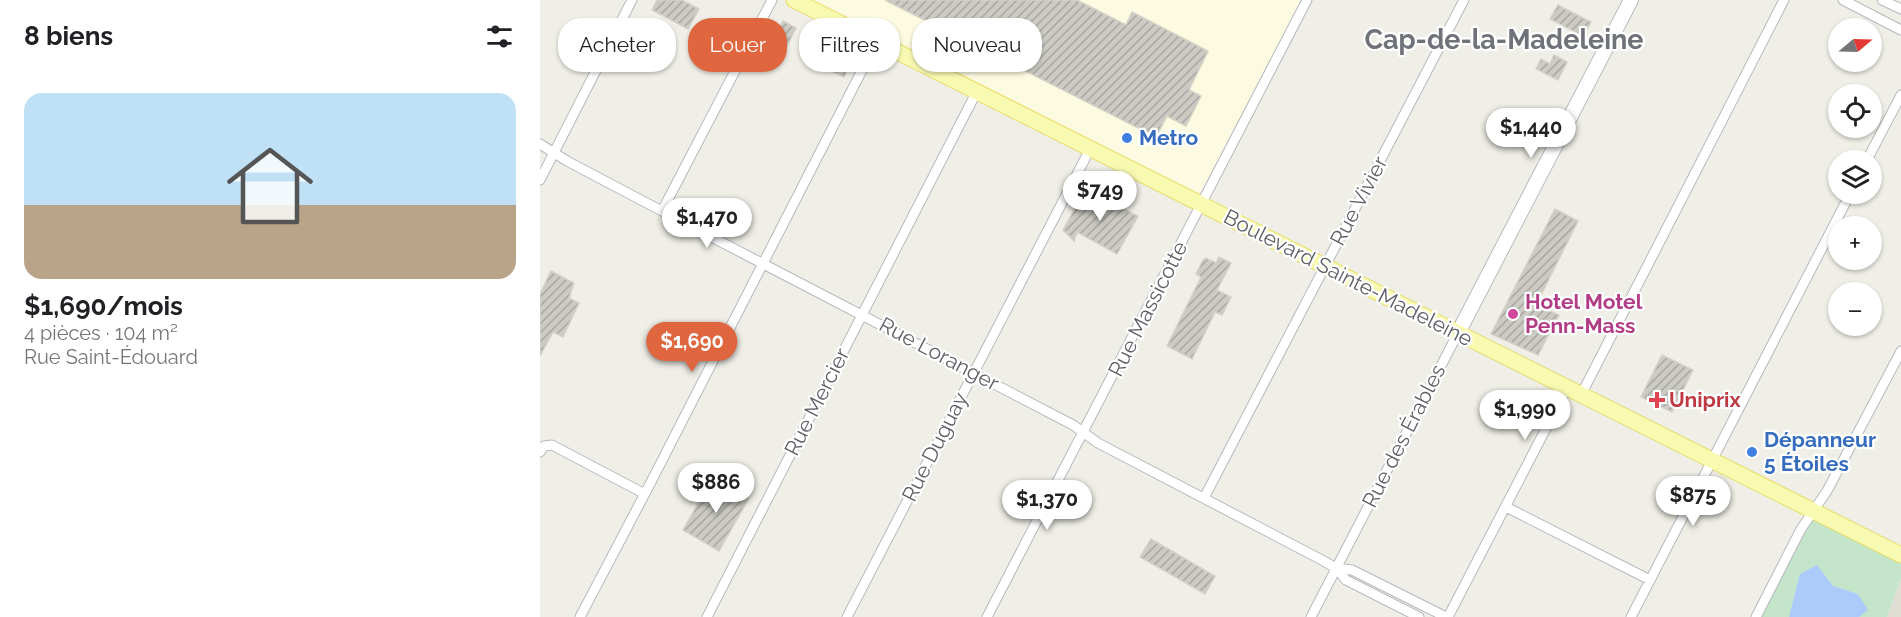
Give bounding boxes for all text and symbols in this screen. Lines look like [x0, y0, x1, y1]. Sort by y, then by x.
chip: Acheter [558, 18, 676, 72]
chip: Louer [688, 18, 787, 72]
chip: Filtres [799, 18, 900, 72]
chip: Nouveau [912, 18, 1042, 72]
north arrow [1828, 18, 1882, 72]
map controls [1828, 18, 1882, 336]
icon: filters [483, 20, 516, 53]
text: 8 biens [24, 21, 113, 51]
district label: Cap-de-la-Madeleine [1364, 24, 1644, 55]
button: locate [1828, 84, 1882, 138]
pin: $1,440 [1482, 108, 1580, 159]
text: $1,440 [1500, 115, 1562, 139]
place label: Metro [1139, 125, 1198, 150]
marker: Metro [1120, 131, 1134, 145]
icon: home [216, 132, 324, 240]
button: layers [1828, 150, 1882, 204]
street label: Rue Vivier [1325, 151, 1393, 250]
pin: $749 [1064, 171, 1136, 222]
text: $749 [1077, 178, 1123, 202]
pin: $1,470 [658, 198, 756, 249]
street label: Boulevard Sainte-Madeleine [1220, 204, 1477, 351]
text: $1,470 [676, 205, 738, 229]
button: + [1828, 216, 1882, 270]
street label: Rue Massicotte [1103, 237, 1192, 381]
button: − [1828, 282, 1882, 336]
place label: Hotel Motel Penn-Mass [1525, 289, 1643, 338]
text: $1,690/mois [24, 291, 183, 321]
marker: Hotel Motel Penn-Mass [1506, 307, 1520, 321]
street label: Rue Loranger [875, 312, 1004, 396]
text: 4 pièces · 104 m² [24, 321, 178, 345]
pin: $1,690 [643, 322, 741, 373]
text: $1,690 [660, 329, 724, 353]
street label: Rue Mercier [779, 343, 855, 460]
text: Rue Saint-Édouard [24, 345, 198, 369]
street label: Rue des Érables [1357, 360, 1450, 511]
place label: Uniprix [1669, 387, 1741, 412]
street label: Rue Duguay [896, 388, 973, 506]
pin: $1,990 [1476, 390, 1574, 441]
marker: Uniprix [1650, 393, 1664, 407]
text: $1,990 [1493, 397, 1557, 421]
place label: Dépanneur 5 Étoiles [1764, 427, 1876, 476]
marker: Dépanneur 5 Étoiles [1745, 445, 1759, 459]
pin: $886 [680, 463, 752, 514]
text: $886 [692, 470, 740, 494]
pin: $875 [1657, 476, 1729, 527]
pin: $1,370 [998, 480, 1096, 531]
text: $875 [1670, 483, 1716, 507]
text: $1,370 [1016, 487, 1078, 511]

